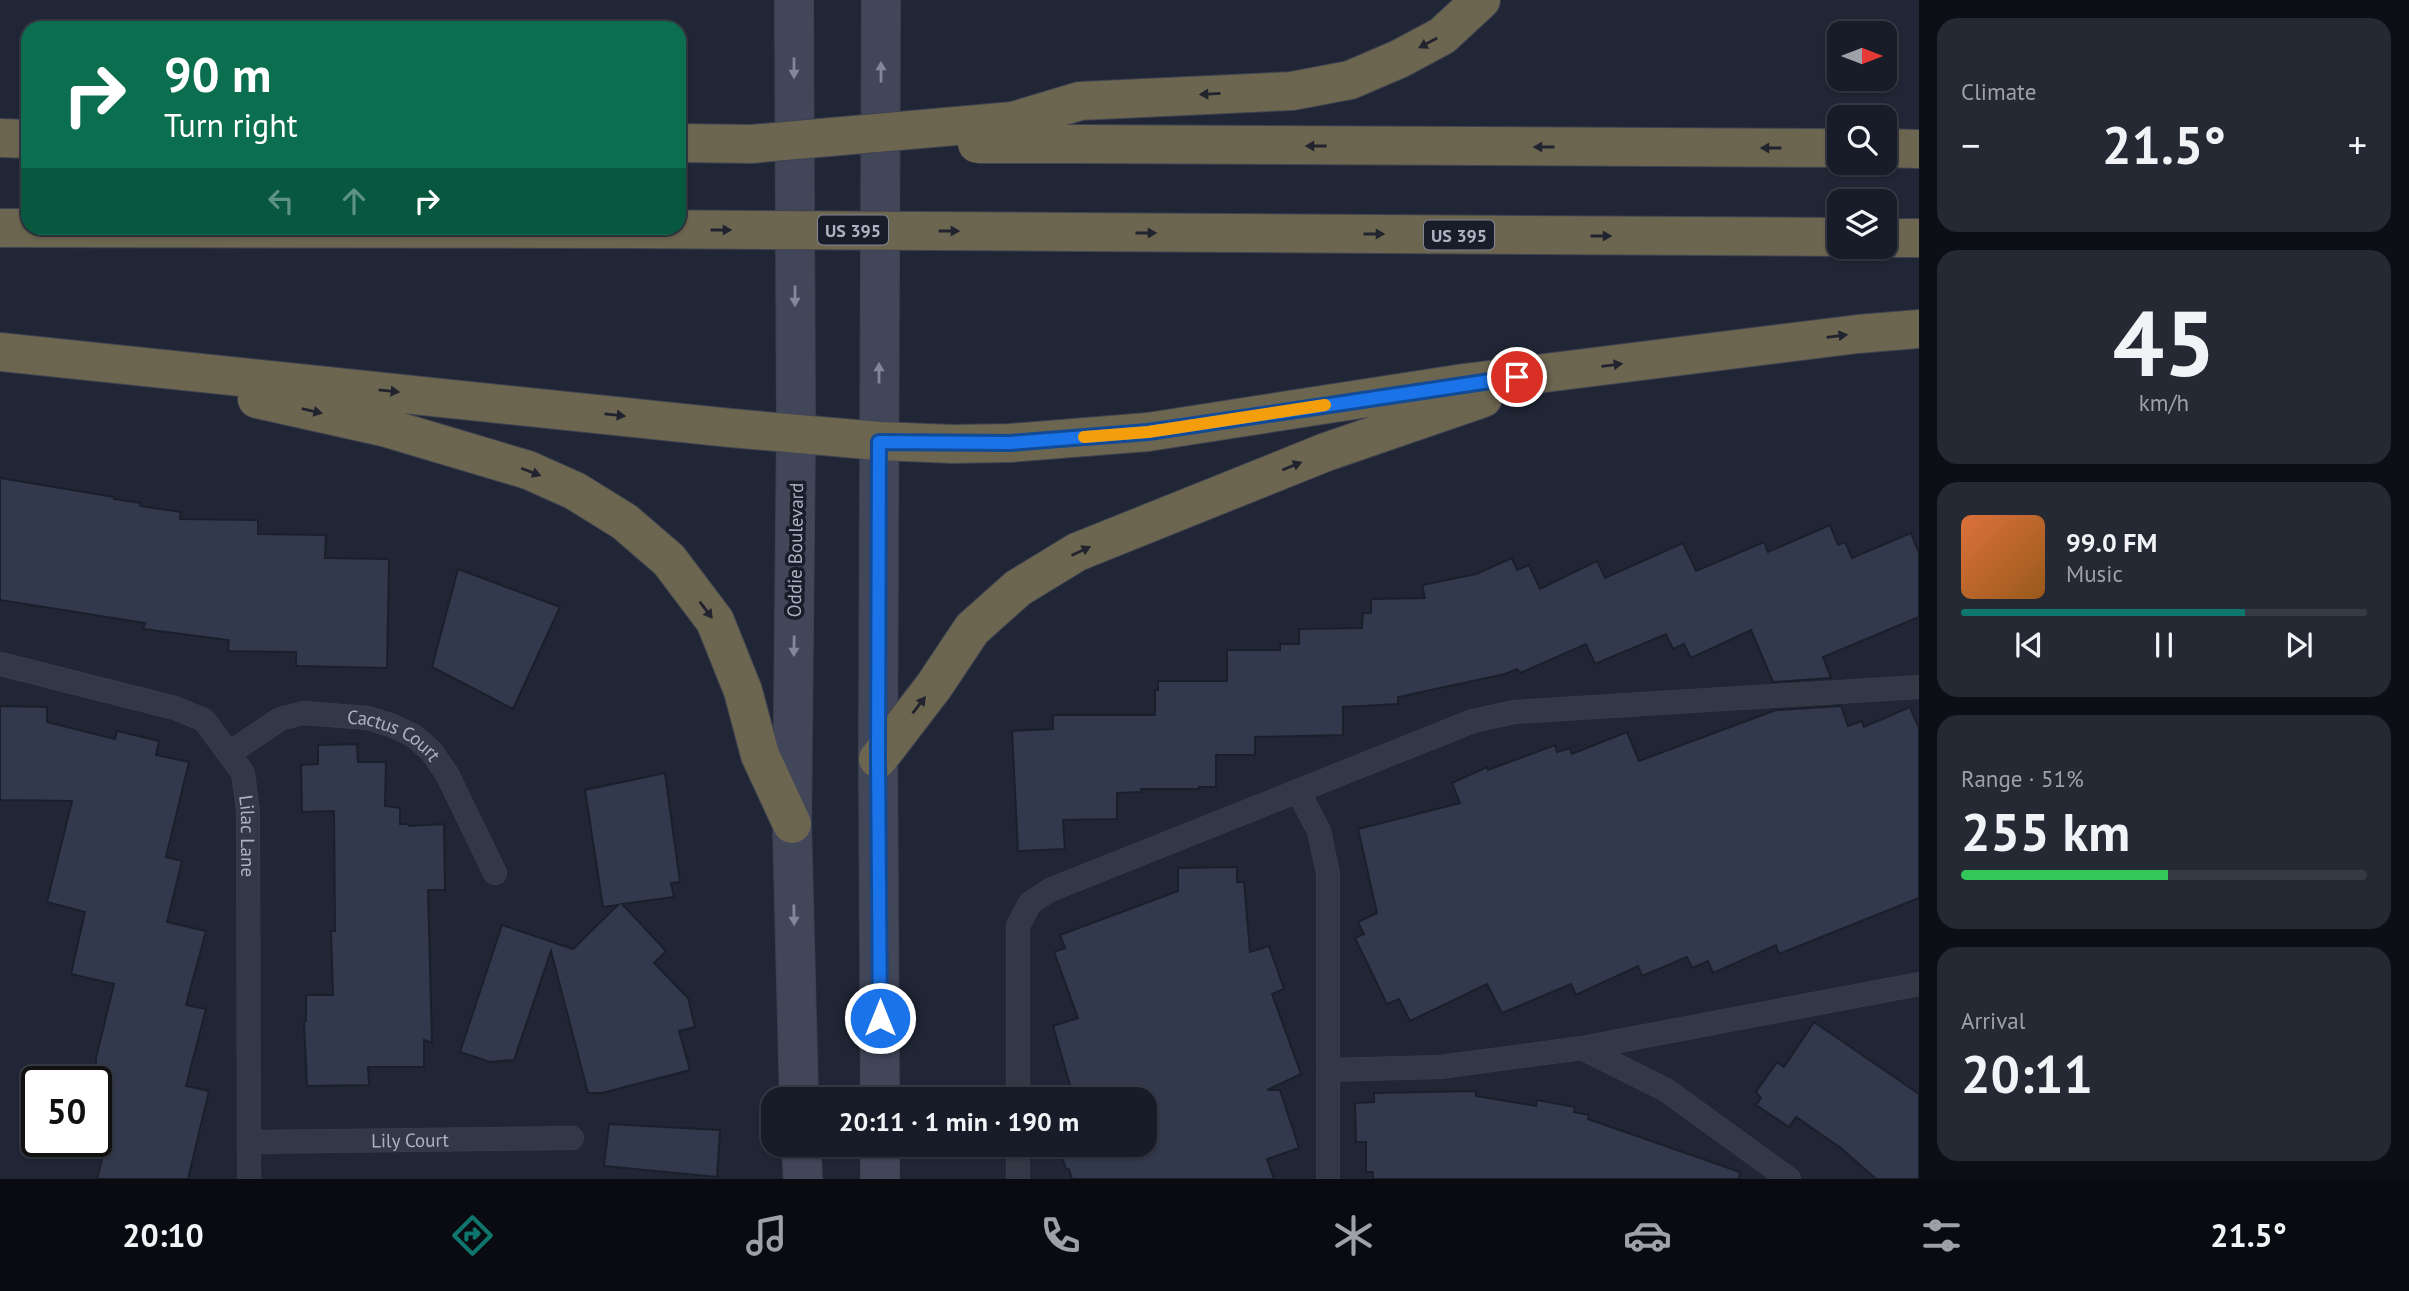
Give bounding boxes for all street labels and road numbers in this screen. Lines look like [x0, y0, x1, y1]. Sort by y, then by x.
road number: US 395 [818, 215, 888, 244]
road number: US 395 [1424, 220, 1494, 249]
street label: Oddie Boulevard [782, 482, 808, 618]
street label: Cactus Court [346, 704, 447, 766]
street label: Lilac Lane [234, 794, 260, 877]
street label: Lily Court [371, 1128, 450, 1152]

